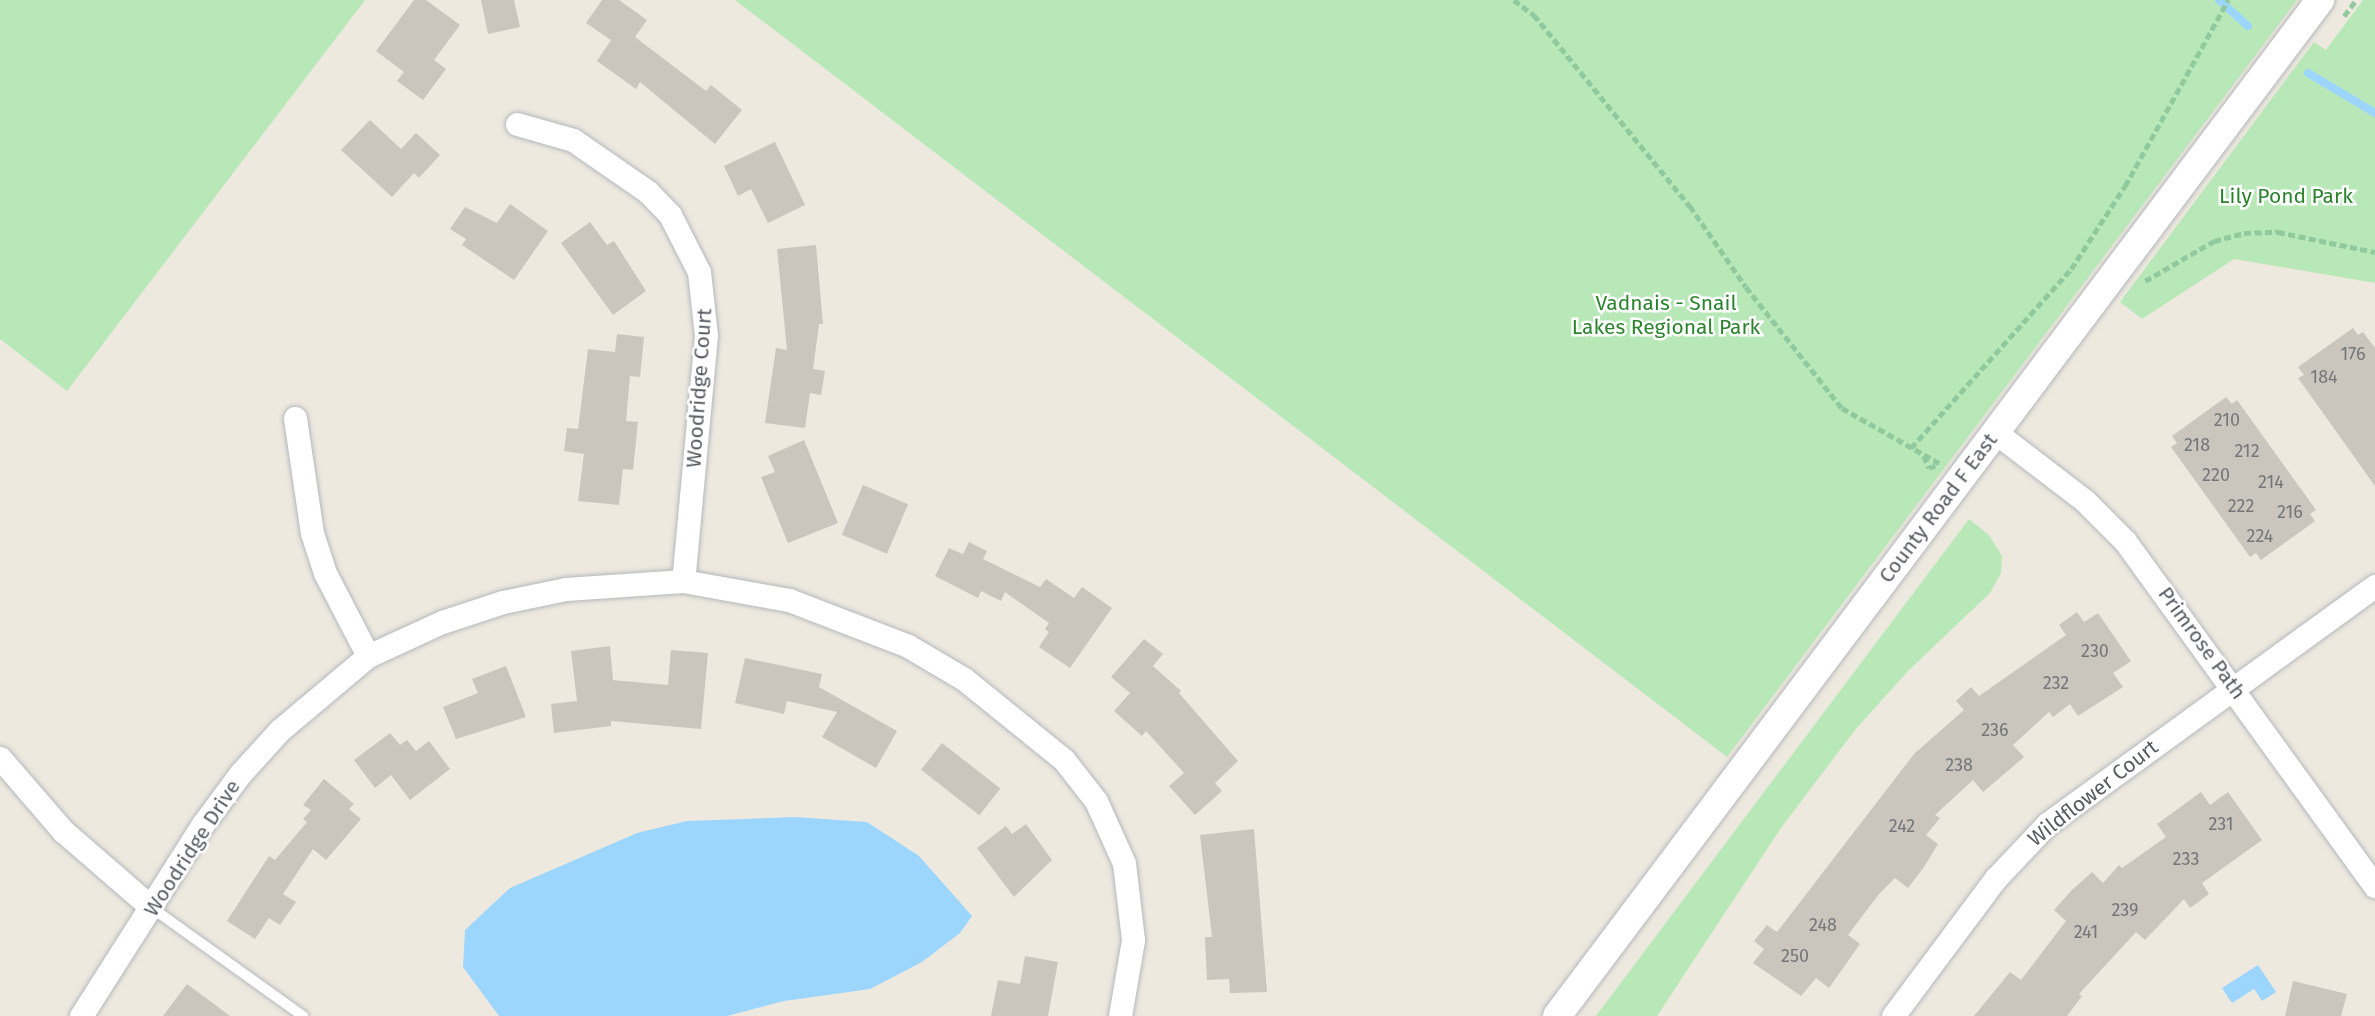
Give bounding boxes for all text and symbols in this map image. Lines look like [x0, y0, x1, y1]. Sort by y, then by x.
park label: Lily Pond Park [2219, 183, 2353, 209]
park label: Vadnais - Snail Lakes Regional Park [1572, 290, 1760, 340]
street label: Woodridge Court [681, 307, 717, 469]
house number: 176 [2341, 343, 2365, 365]
house number: 184 [2310, 366, 2338, 388]
house number: 210 [2214, 409, 2240, 431]
street label: County Road F East [1873, 428, 2003, 588]
house number: 218 [2184, 434, 2210, 456]
house number: 212 [2234, 440, 2260, 462]
house number: 220 [2202, 464, 2230, 486]
house number: 214 [2258, 471, 2284, 493]
house number: 222 [2228, 495, 2254, 517]
house number: 216 [2277, 501, 2303, 523]
house number: 224 [2247, 525, 2273, 547]
street label: Primrose Path [2153, 582, 2251, 704]
house number: 230 [2081, 640, 2109, 662]
house number: 232 [2043, 672, 2069, 694]
house number: 236 [1981, 719, 2009, 741]
street label: Wildflower Court [2023, 734, 2163, 852]
house number: 238 [1945, 754, 1973, 776]
street label: Woodridge Drive [139, 775, 245, 921]
house number: 231 [2208, 813, 2234, 835]
house number: 242 [1889, 815, 1915, 837]
house number: 233 [2173, 848, 2199, 870]
house number: 239 [2111, 899, 2139, 921]
house number: 248 [1809, 914, 1837, 936]
house number: 241 [2074, 921, 2098, 943]
house number: 250 [1781, 945, 1809, 967]

